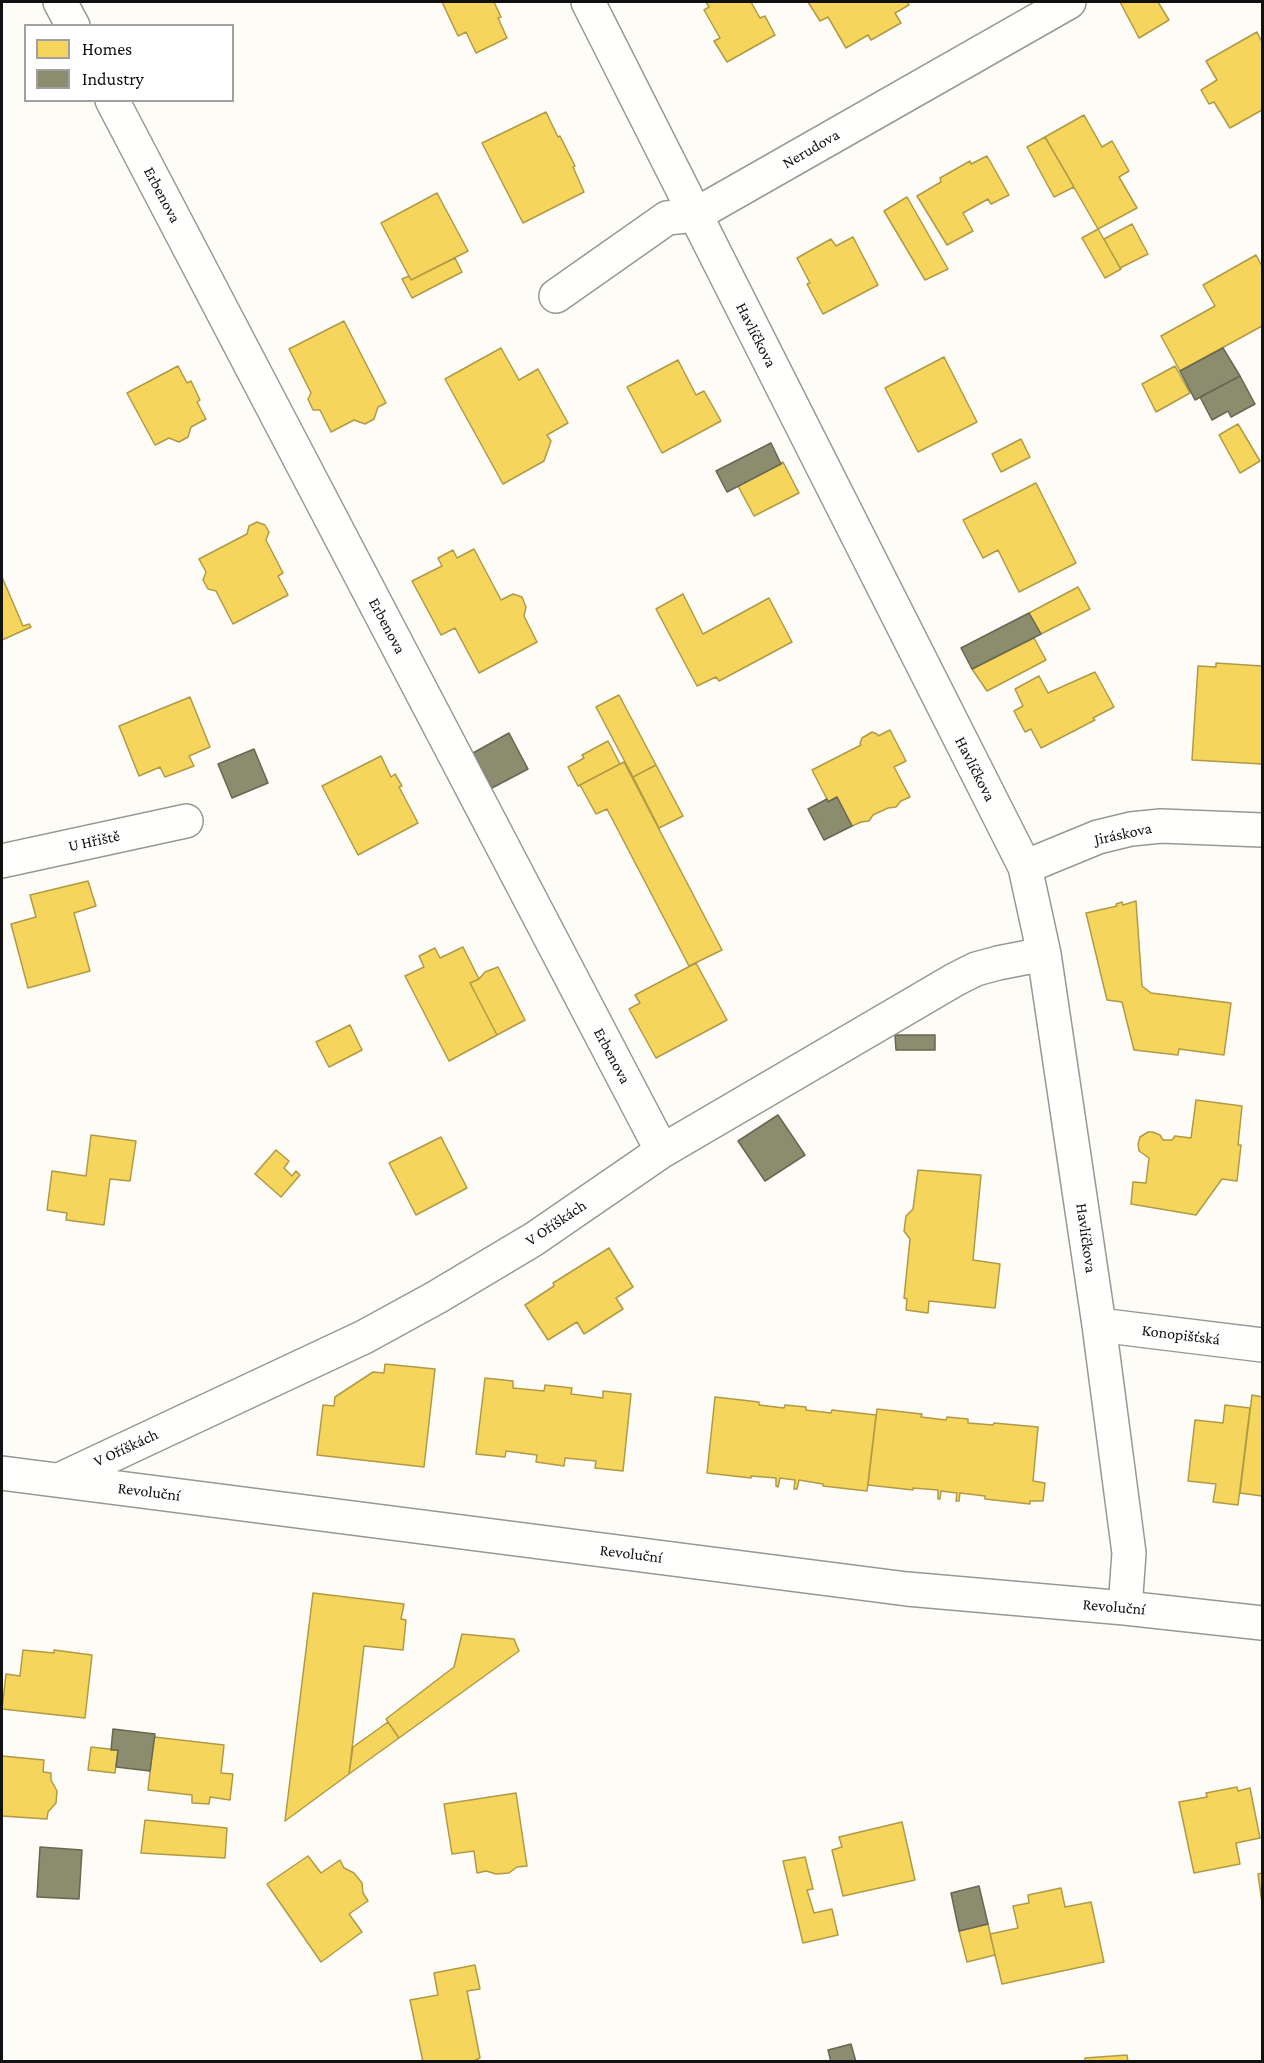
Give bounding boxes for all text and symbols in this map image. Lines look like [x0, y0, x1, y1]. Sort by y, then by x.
legend [24, 24, 234, 102]
text: Homes [82, 39, 132, 59]
text: Industry [82, 69, 144, 89]
street label: Nerudova [779, 125, 843, 173]
street label: Erbenova [139, 164, 185, 226]
street label: Havlíčkova [731, 299, 781, 371]
street label: Erbenova [364, 595, 410, 657]
street label: Havlíčkova [950, 733, 1000, 805]
street label: Jiráskova [1093, 819, 1153, 849]
street label: U Hřiště [66, 826, 122, 856]
street label: Erbenova [589, 1025, 635, 1087]
street label: V Oříškách [522, 1196, 590, 1250]
street label: Havlíčkova [1072, 1202, 1100, 1274]
street label: Konopišťská [1141, 1321, 1221, 1349]
street label: V Oříškách [91, 1425, 161, 1471]
street label: Revoluční [117, 1479, 181, 1505]
street label: Revoluční [599, 1541, 663, 1567]
street label: Revoluční [1082, 1595, 1146, 1619]

